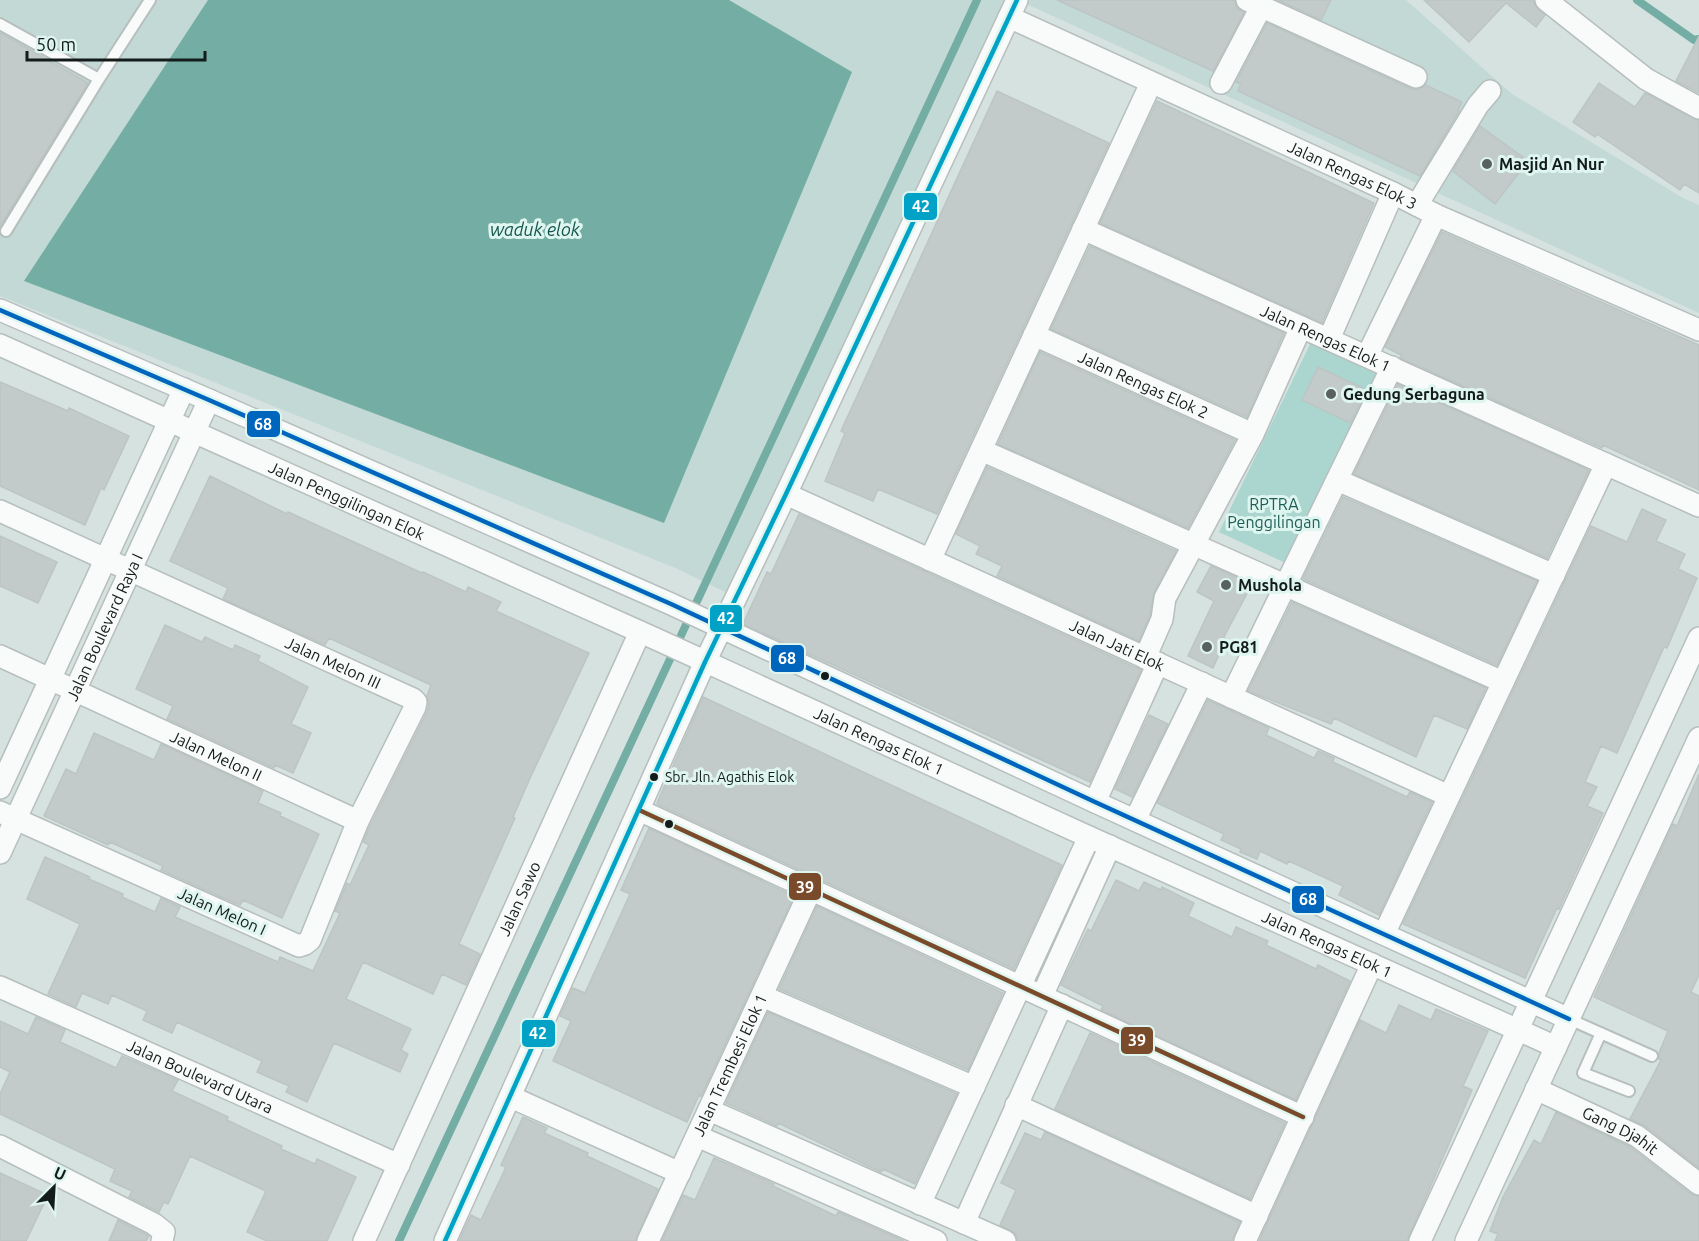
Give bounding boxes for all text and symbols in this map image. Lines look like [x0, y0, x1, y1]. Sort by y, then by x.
scale bar [27, 24, 206, 62]
text: 50 m [36, 34, 76, 54]
street label: Jalan Rengas Elok 3 [1285, 137, 1420, 213]
place label: Masjid An Nur [1499, 155, 1604, 173]
marker: Masjid An Nur [1480, 157, 1494, 171]
line badge: 42 [903, 192, 938, 221]
text: 42 [912, 197, 930, 215]
water label: waduk elok [490, 219, 581, 239]
street label: Jalan Rengas Elok 1 [1258, 301, 1393, 375]
street label: Jalan Rengas Elok 2 [1076, 347, 1211, 422]
place label: Gedung Serbaguna [1343, 385, 1485, 403]
marker: Gedung Serbaguna [1324, 387, 1338, 401]
line badge: 68 [246, 410, 281, 438]
text: 68 [254, 415, 272, 433]
street label: Jalan Penggilingan Elok [266, 458, 428, 543]
park label: RPTRA Penggilingan [1227, 495, 1321, 531]
street label: Jalan Boulevard Raya I [63, 550, 146, 703]
place label: Mushola [1238, 576, 1302, 594]
marker: Mushola [1219, 578, 1233, 592]
line badge: 42 [709, 604, 743, 633]
text: 42 [717, 609, 735, 627]
street label: Jalan Jati Elok [1067, 616, 1167, 674]
street label: Jalan Melon III [283, 633, 384, 692]
place label: PG81 [1219, 638, 1258, 656]
marker: PG81 [1200, 640, 1214, 654]
line badge: 68 [770, 644, 805, 673]
text: 68 [778, 649, 796, 667]
unlabelled marker [819, 670, 831, 682]
street label: Jalan Rengas Elok 1 [811, 703, 947, 778]
street label: Jalan Melon II [168, 727, 265, 784]
place label: Sbr. Jln. Agathis Elok [665, 769, 794, 785]
marker: Sbr. Jln. Agathis Elok [648, 771, 660, 783]
unlabelled marker [663, 818, 675, 830]
street label: Jalan Sawo [495, 858, 544, 939]
line badge: 39 [788, 872, 822, 901]
text: 39 [796, 878, 814, 896]
street label: Jalan Melon I [175, 884, 269, 938]
line badge: 68 [1291, 885, 1325, 914]
text: 68 [1299, 890, 1317, 908]
street label: Jalan Rengas Elok 1 [1259, 907, 1395, 981]
street label: Jalan Trembesi Elok 1 [689, 991, 770, 1139]
line badge: 42 [521, 1019, 556, 1048]
text: 42 [529, 1024, 547, 1042]
line badge: 39 [1120, 1026, 1154, 1055]
text: 39 [1128, 1031, 1146, 1049]
street label: Jalan Boulevard Utara [124, 1036, 276, 1117]
street label: Gang Djahit [1580, 1103, 1662, 1158]
north arrow [24, 1157, 84, 1217]
text: U [51, 1163, 69, 1184]

